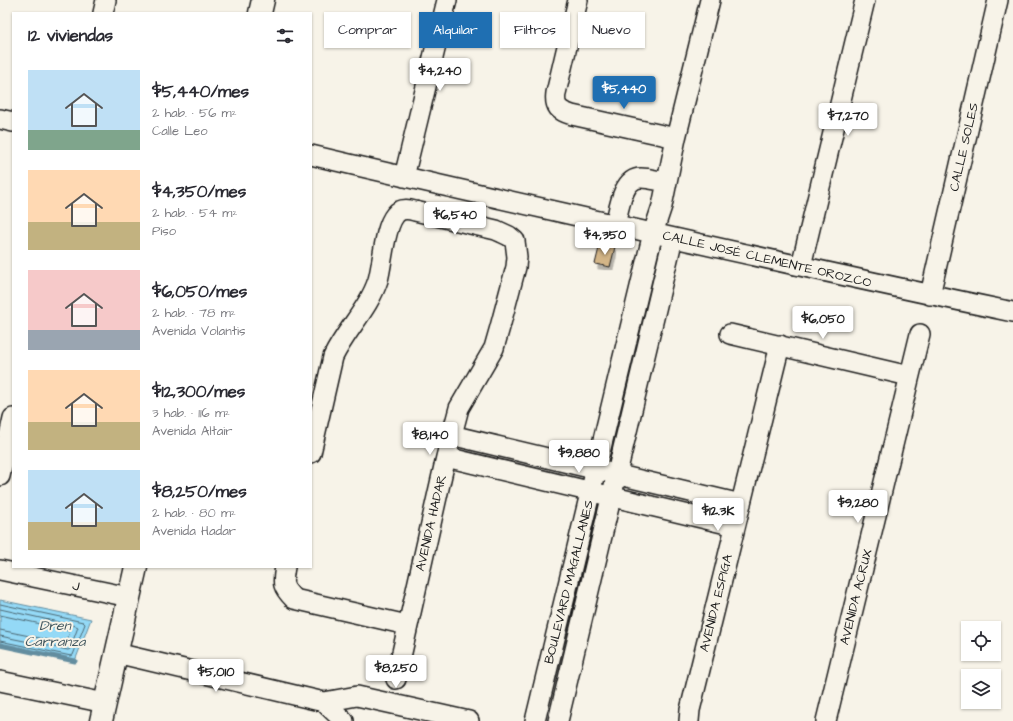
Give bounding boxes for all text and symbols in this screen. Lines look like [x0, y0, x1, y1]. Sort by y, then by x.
chip: Comprar [324, 12, 411, 48]
chip: Alquilar [419, 12, 492, 48]
chip: Filtros [500, 12, 570, 48]
chip: Nuevo [578, 12, 645, 48]
text: 12 viviendas [28, 24, 113, 48]
icon: filters [274, 25, 296, 47]
pin: $4,240 [407, 58, 473, 92]
text: $4,240 [419, 62, 461, 80]
pin: $5,440 [591, 76, 657, 110]
text: $5,440/mes [152, 80, 249, 104]
text: $5,440 [602, 80, 646, 98]
icon: home [60, 86, 108, 134]
street label: CALLE SOLES [945, 101, 983, 193]
pin: $7,270 [815, 103, 881, 137]
text: 2 hab. · 56 m² [152, 104, 237, 122]
text: $7,270 [827, 107, 869, 125]
text: Calle Leo [152, 122, 208, 140]
text: $4,350/mes [152, 180, 246, 204]
icon: home [60, 186, 108, 234]
pin: $6,540 [422, 202, 488, 236]
text: 2 hab. · 54 m² [152, 204, 237, 222]
text: $6,540 [433, 206, 477, 224]
text: Piso [152, 222, 176, 240]
pin: $4,350 [572, 222, 638, 256]
text: $4,350 [584, 226, 626, 244]
street label: CALLE JOSÉ CLEMENTE OROZCO [661, 226, 873, 292]
text: $6,050/mes [152, 280, 247, 304]
icon: home [60, 286, 108, 334]
text: 2 hab. · 78 m² [152, 304, 236, 322]
pin: $6,050 [790, 306, 856, 340]
text: $6,050 [801, 310, 845, 328]
text: Avenida Volantis [152, 322, 245, 340]
text: $12,300/mes [152, 380, 245, 404]
icon: home [60, 386, 108, 434]
text: 3 hab. · 116 m² [152, 404, 230, 422]
text: Avenida Altair [152, 422, 232, 440]
pin: $8,140 [397, 422, 463, 456]
text: $8,140 [412, 426, 448, 444]
pin: $9,880 [546, 440, 612, 474]
text: $9,880 [558, 444, 600, 462]
street label: AVENIDA HADAR [411, 473, 451, 573]
text: $8,250/mes [152, 480, 247, 504]
icon: home [60, 486, 108, 534]
pin: $9,280 [825, 490, 891, 524]
text: $9,280 [837, 494, 879, 512]
street label: BOULEVARD MAGALLANES [540, 498, 598, 666]
pin: $12.3K [685, 498, 751, 532]
text: $12.3K [702, 502, 734, 520]
text: 2 hab. · 80 m² [152, 504, 236, 522]
text: Avenida Hadar [152, 522, 236, 540]
street label: AVENIDA ACRUX [835, 547, 877, 647]
street label: AVENIDA ESPIGA [695, 552, 737, 654]
street label: J [71, 576, 81, 596]
water label: Dren Carranza [25, 616, 86, 652]
map controls [961, 621, 1001, 709]
button: locate [961, 621, 1001, 661]
pin: $8,250 [363, 655, 429, 689]
pin: $5,010 [183, 659, 249, 693]
text: $8,250 [375, 659, 417, 677]
text: $5,010 [198, 663, 234, 681]
button: layers [961, 669, 1001, 709]

